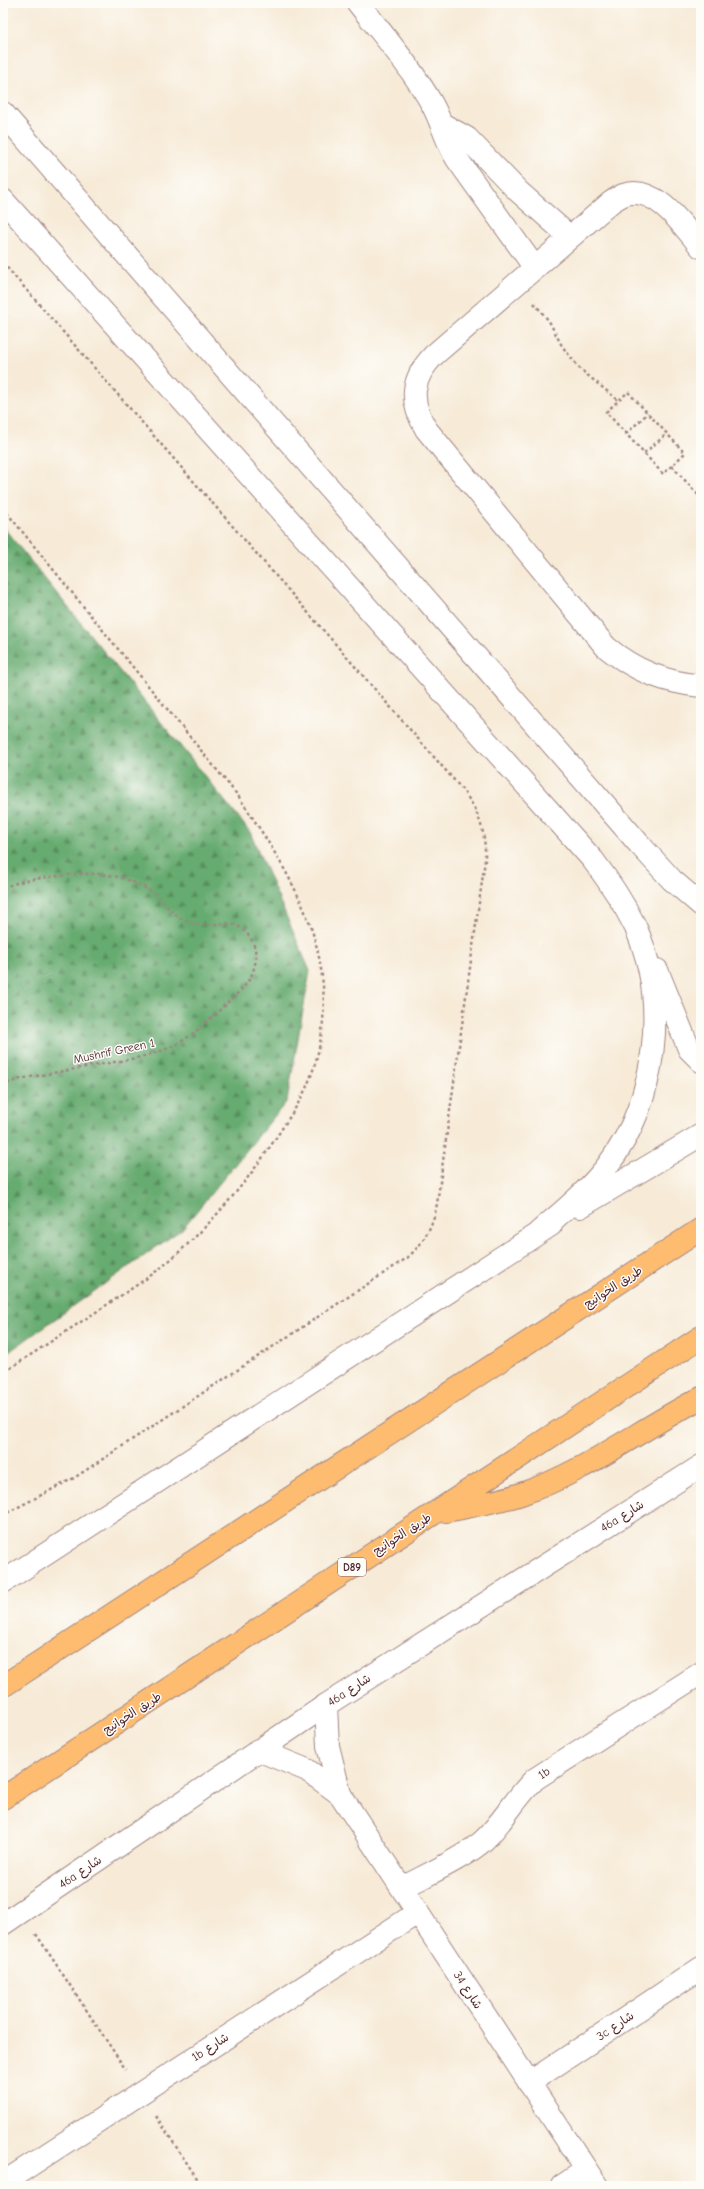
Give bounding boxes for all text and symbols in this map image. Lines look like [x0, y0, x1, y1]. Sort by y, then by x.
street label: Mushrif Green 1 [72, 1035, 156, 1066]
street label: طريق الخوانيج [581, 1263, 646, 1313]
street label: 46a شارع [598, 1497, 647, 1536]
street label: طريق الخوانيج [370, 1510, 435, 1560]
road number: D89 [338, 1558, 366, 1576]
street label: 46a شارع [325, 1671, 374, 1711]
street label: طريق الخوانيج [100, 1689, 165, 1739]
street label: 1b [535, 1764, 553, 1782]
street label: 46a شارع [56, 1853, 105, 1893]
street label: شارع 34 [449, 1969, 485, 2012]
street label: 3c شارع [594, 2008, 637, 2045]
street label: 1b شارع [189, 2030, 232, 2066]

